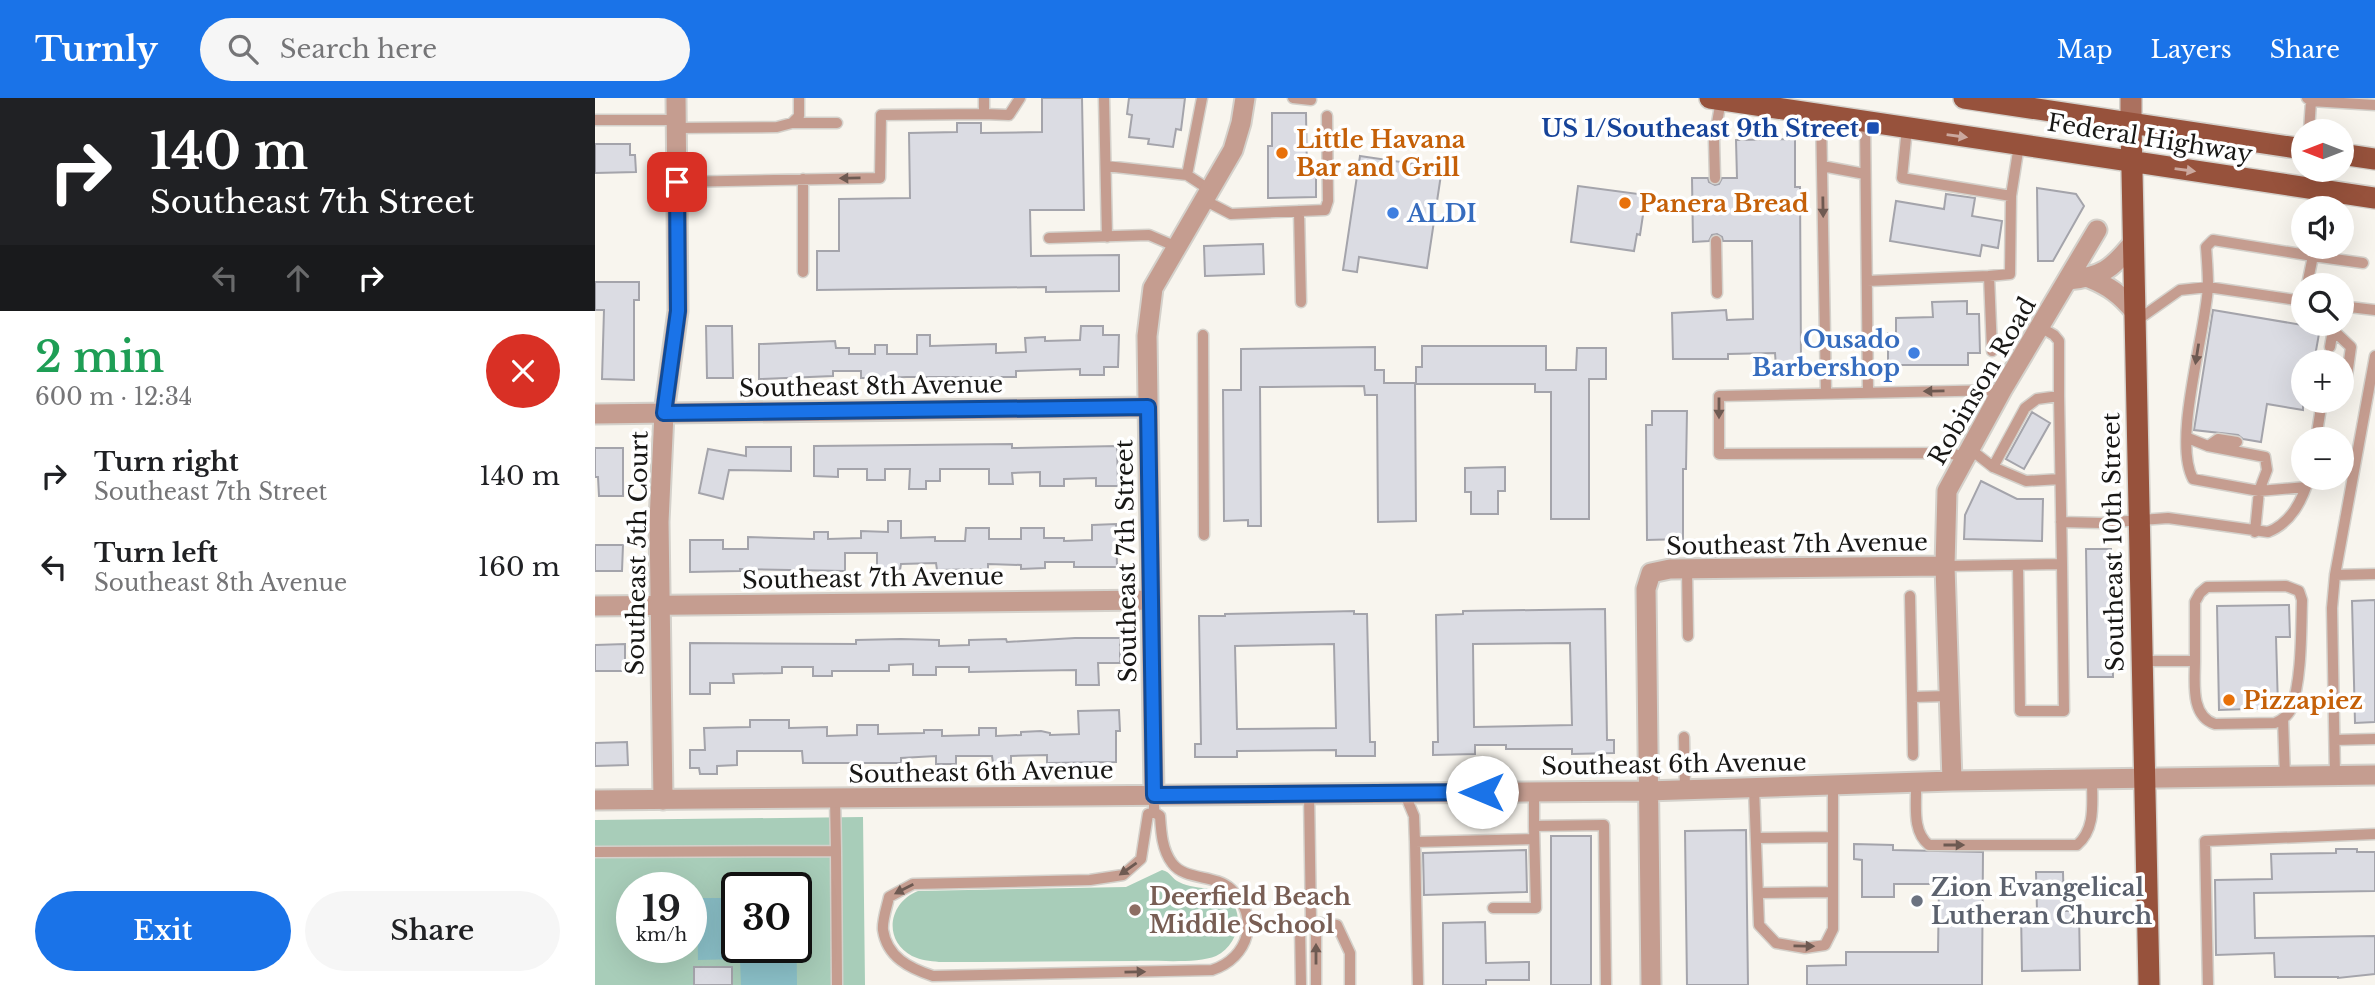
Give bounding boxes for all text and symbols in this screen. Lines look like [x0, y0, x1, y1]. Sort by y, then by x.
search box [200, 18, 690, 81]
text: Turnly [35, 29, 158, 70]
icon: search [224, 30, 262, 68]
text: Search here [280, 33, 437, 65]
text: Map [2057, 35, 2113, 64]
text: Layers [2151, 35, 2232, 64]
text: Share [2270, 35, 2340, 64]
street label: Federal Highway [2045, 107, 2255, 169]
place label: US 1/Southeast 9th Street [1541, 114, 1860, 143]
north arrow [2291, 119, 2354, 182]
map controls [2291, 119, 2354, 490]
marker: US 1/Southeast 9th Street [1865, 120, 1881, 136]
text: 140 m [150, 121, 308, 182]
place label: Little Havana Bar and Grill [1296, 125, 1466, 182]
icon: right [35, 126, 126, 217]
one-way arrow [1946, 130, 1968, 141]
marker: Little Havana Bar and Grill [1274, 145, 1290, 161]
pin [647, 152, 707, 212]
icon: arrive [658, 163, 696, 201]
one-way arrow [2174, 165, 2196, 176]
one-way arrow [839, 173, 861, 184]
text: Southeast 7th Street [150, 182, 475, 222]
place label: Panera Bread [1639, 189, 1809, 218]
marker: Panera Bread [1617, 195, 1633, 211]
button: sound [2291, 196, 2354, 259]
one-way arrow [1817, 197, 1829, 219]
place label: ALDI [1406, 199, 1477, 228]
marker: ALDI [1385, 205, 1401, 221]
icon: left [206, 259, 244, 297]
icon: ahead [279, 259, 317, 297]
icon: right [352, 259, 390, 297]
button: search [2291, 273, 2354, 336]
street label: Robinson Road [1922, 292, 2042, 470]
place label: Ousado Barbershop [1752, 325, 1900, 382]
text: 2 min [35, 331, 164, 383]
button: close [486, 334, 560, 408]
one-way arrow [2191, 343, 2202, 365]
marker: Ousado Barbershop [1906, 345, 1922, 361]
button: + [2291, 350, 2354, 413]
street label: Southeast 8th Avenue [739, 369, 1003, 403]
text: 600 m · 12:34 [35, 383, 192, 411]
one-way arrow [1923, 385, 1945, 397]
one-way arrow [1713, 397, 1725, 419]
street label: Southeast 10th Street [2096, 412, 2130, 672]
button: − [2291, 427, 2354, 490]
street label: Southeast 5th Court [620, 431, 654, 675]
street label: Southeast 7th Street [1109, 439, 1143, 683]
text: Turn right [94, 446, 239, 478]
icon: right [35, 457, 73, 495]
text: 140 m [479, 460, 560, 492]
text: Southeast 7th Street [94, 478, 327, 506]
street label: Southeast 7th Avenue [1666, 527, 1928, 561]
text: Turn left [94, 537, 218, 569]
icon: left [35, 548, 73, 586]
text: 160 m [478, 551, 560, 583]
street label: Southeast 7th Avenue [742, 561, 1004, 595]
text: Southeast 8th Avenue [94, 569, 347, 597]
place label: Pizzapiez [2243, 686, 2363, 715]
marker: Pizzapiez [2221, 692, 2237, 708]
street label: Southeast 6th Avenue [1541, 747, 1807, 781]
street label: Southeast 6th Avenue [848, 755, 1114, 789]
position arrow [1445, 755, 1519, 829]
one-way arrow [1944, 839, 1966, 851]
one-way arrow [1118, 862, 1137, 876]
speed limit sign: 30 [721, 872, 812, 963]
place label: Zion Evangelical Lutheran Church [1931, 873, 2152, 930]
place label: Deerfield Beach Middle School [1149, 882, 1351, 939]
one-way arrow [894, 883, 915, 895]
text: 19 [642, 887, 681, 930]
button: Exit [35, 891, 291, 971]
button: Share [305, 891, 560, 971]
marker: Zion Evangelical Lutheran Church [1909, 893, 1925, 909]
marker: Deerfield Beach Middle School [1127, 902, 1143, 918]
text: km/h [636, 924, 687, 946]
one-way arrow [1793, 940, 1815, 952]
one-way arrow [1310, 943, 1322, 965]
one-way arrow [1124, 966, 1146, 978]

